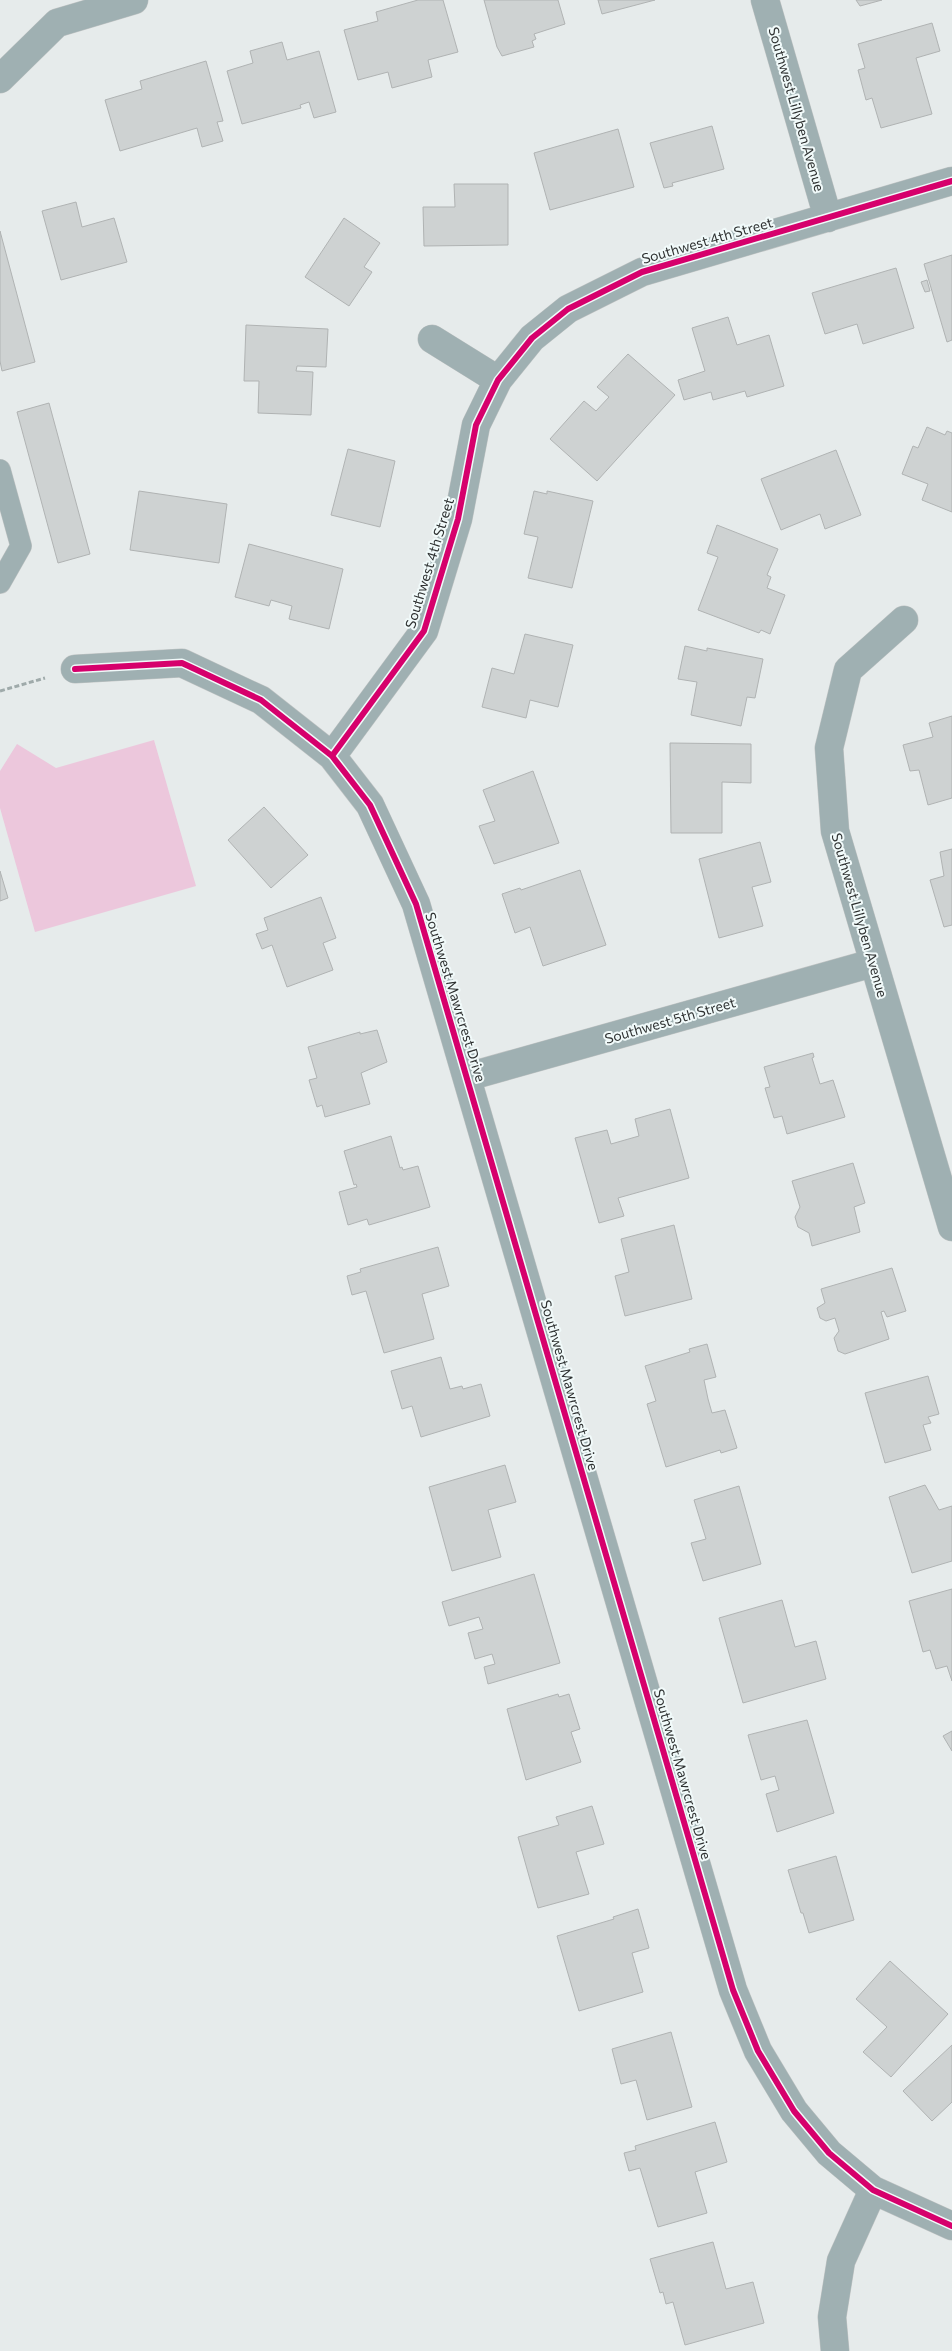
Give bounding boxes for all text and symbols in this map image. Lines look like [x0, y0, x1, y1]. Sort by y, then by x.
street label: Southwest Lillyben Avenue [765, 25, 829, 193]
street label: Southwest 4th Street [640, 213, 775, 267]
street label: Southwest 4th Street [401, 495, 457, 630]
street label: Southwest Lillyben Avenue [828, 831, 892, 999]
street label: Southwest Mawrcrest Drive [422, 910, 490, 1084]
street label: Southwest 5th Street [603, 993, 738, 1047]
street label: Southwest Mawrcrest Drive [538, 1298, 602, 1472]
street label: Southwest Mawrcrest Drive [651, 1687, 715, 1861]

